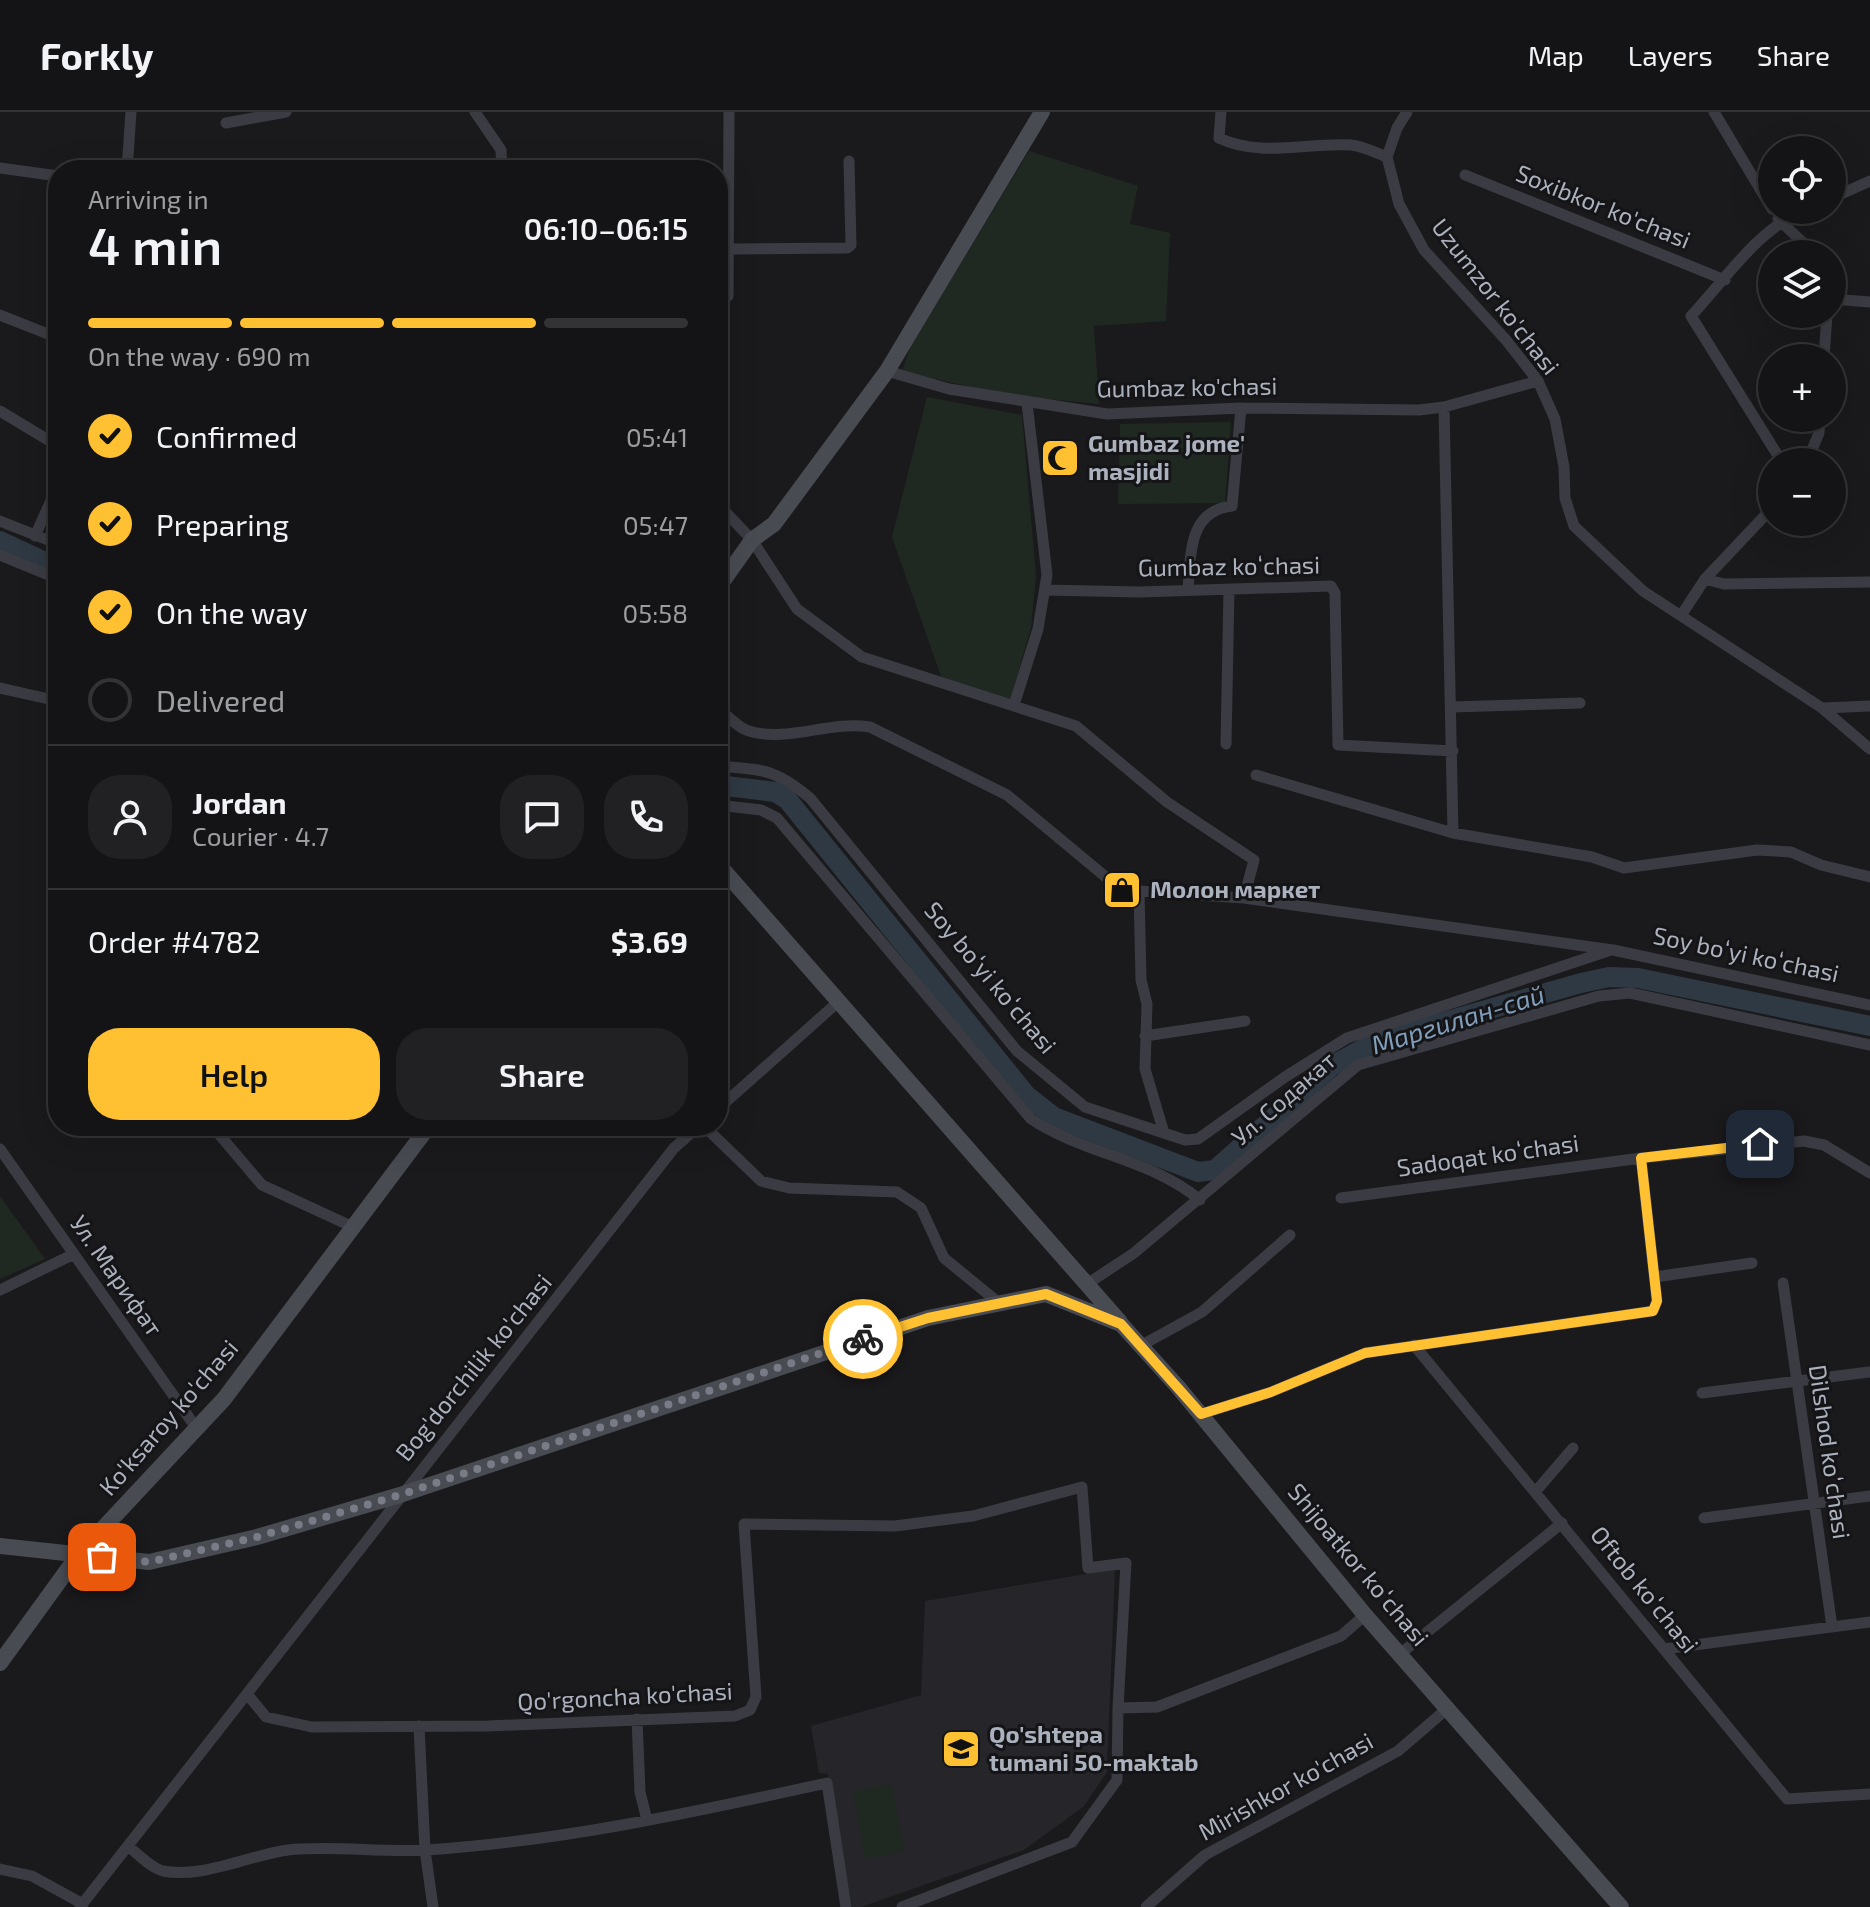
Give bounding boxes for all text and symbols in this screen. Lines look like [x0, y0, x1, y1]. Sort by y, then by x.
text: Forkly [40, 32, 153, 78]
text: Map [1528, 38, 1584, 72]
text: Layers [1628, 38, 1713, 72]
text: Share [1757, 38, 1830, 72]
map controls [1758, 136, 1846, 536]
button: locate [1758, 136, 1846, 224]
street label: Soxibkor ko'chasi [1512, 157, 1695, 254]
text: Arriving in [88, 183, 209, 214]
text: 06:10–06:15 [524, 210, 688, 246]
street label: Uzumzor ko'chasi [1426, 212, 1566, 380]
text: 4 min [88, 213, 222, 275]
button: layers [1758, 240, 1846, 328]
text: On the way · 690 m [88, 340, 311, 371]
button: + [1758, 344, 1846, 432]
street label: Gumbaz ko'chasi [1096, 370, 1278, 403]
icon: check [88, 414, 132, 458]
text: Confirmed [156, 418, 297, 454]
text: 05:41 [626, 421, 688, 452]
place label: Gumbaz jome' masjidi [1088, 428, 1245, 485]
mosque icon: Gumbaz jome' masjidi [1039, 437, 1081, 479]
button: − [1758, 448, 1846, 536]
icon: check [88, 502, 132, 546]
text: Preparing [156, 506, 289, 542]
text: 05:47 [623, 509, 688, 540]
street label: Gumbaz koʻchasi [1138, 549, 1320, 582]
icon: check [88, 590, 132, 634]
text: On the way [156, 594, 308, 630]
text: 05:58 [623, 597, 688, 628]
text: Delivered [156, 682, 285, 718]
button: person [88, 775, 172, 859]
button: chat [500, 775, 584, 859]
button: phone [604, 775, 688, 859]
text: Jordan [192, 784, 287, 820]
text: Courier · 4.7 [192, 820, 329, 851]
shop icon: Молон маркет [1101, 869, 1143, 911]
place label: Молон маркет [1150, 874, 1320, 903]
street label: Soy boʻyi koʻchasi [919, 895, 1063, 1059]
street label: Soy boʻyi koʻchasi [1651, 920, 1842, 987]
text: Order #4782 [88, 923, 261, 959]
text: $3.69 [611, 923, 688, 959]
water label: Маргилан-сай [1367, 977, 1548, 1060]
button: Help [88, 1028, 380, 1120]
button: Share [396, 1028, 688, 1120]
street label: Ул. Содакат [1225, 1045, 1341, 1151]
pin [1726, 1110, 1794, 1178]
icon: home [1738, 1122, 1782, 1166]
street label: Sadoqat koʻchasi [1395, 1127, 1581, 1182]
street label: Ул. Марифат [65, 1209, 170, 1341]
street label: Bog'dorchilik ko'chasi [389, 1268, 557, 1466]
courier [823, 1299, 903, 1379]
icon: bike [841, 1317, 885, 1361]
street label: Ko'ksaroy ko'chasi [92, 1333, 243, 1501]
street label: Dilshod koʻchasi [1804, 1363, 1857, 1541]
street label: Shijoatkor koʻchasi [1283, 1477, 1436, 1651]
street label: Oftob koʻchasi [1585, 1520, 1705, 1658]
pin [68, 1523, 136, 1591]
icon: bag [80, 1535, 124, 1579]
street label: Qo'rgoncha ko'chasi [517, 1675, 733, 1716]
place label: Qo'shtepa tumani 50-maktab [989, 1719, 1198, 1776]
street label: Mirishkor ko'chasi [1193, 1726, 1378, 1846]
school or university icon: Qo'shtepa tumani 50-maktab [940, 1728, 982, 1770]

